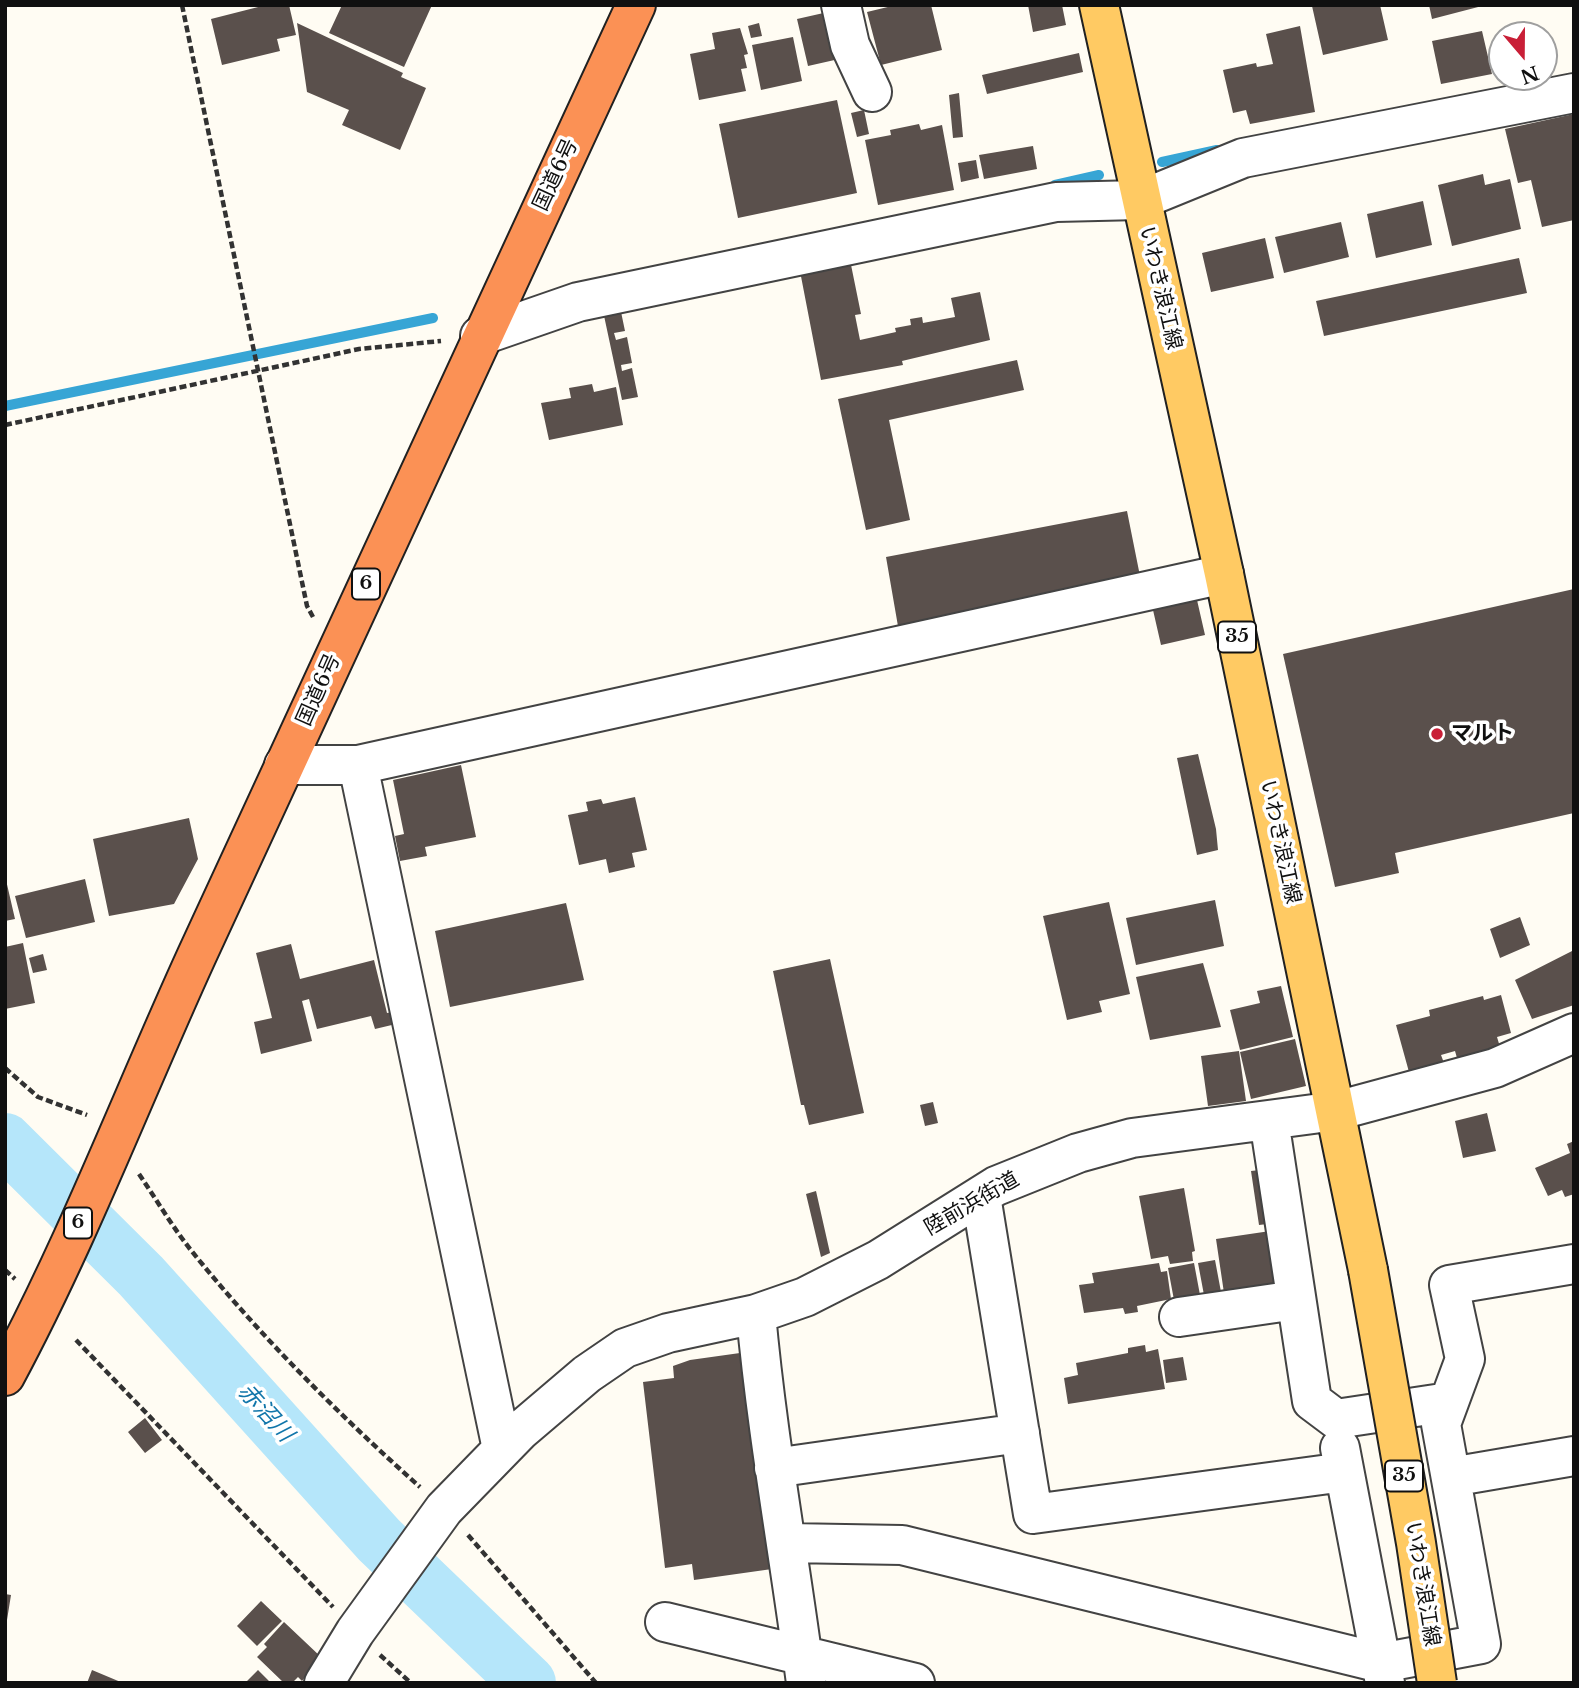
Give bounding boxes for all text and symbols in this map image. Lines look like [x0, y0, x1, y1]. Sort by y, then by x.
north arrow [1488, 21, 1558, 91]
text: N [1517, 60, 1542, 88]
street label: 国道6号 [528, 135, 584, 215]
street label: いわき浪江線 [1134, 224, 1186, 352]
road number: 6 [352, 568, 380, 600]
road number: 35 [1218, 622, 1256, 652]
street label: 国道6号 [292, 650, 346, 730]
place label: マルト [1451, 721, 1514, 747]
marker: マルト [1429, 726, 1445, 742]
street label: いわき浪江線 [1255, 778, 1305, 906]
street label: 陸前浜街道 [920, 1167, 1024, 1241]
road number: 6 [64, 1208, 92, 1238]
water label: 赤沼川 [232, 1378, 298, 1448]
road number: 35 [1385, 1460, 1423, 1492]
street label: いわき浪江線 [1400, 1520, 1444, 1648]

